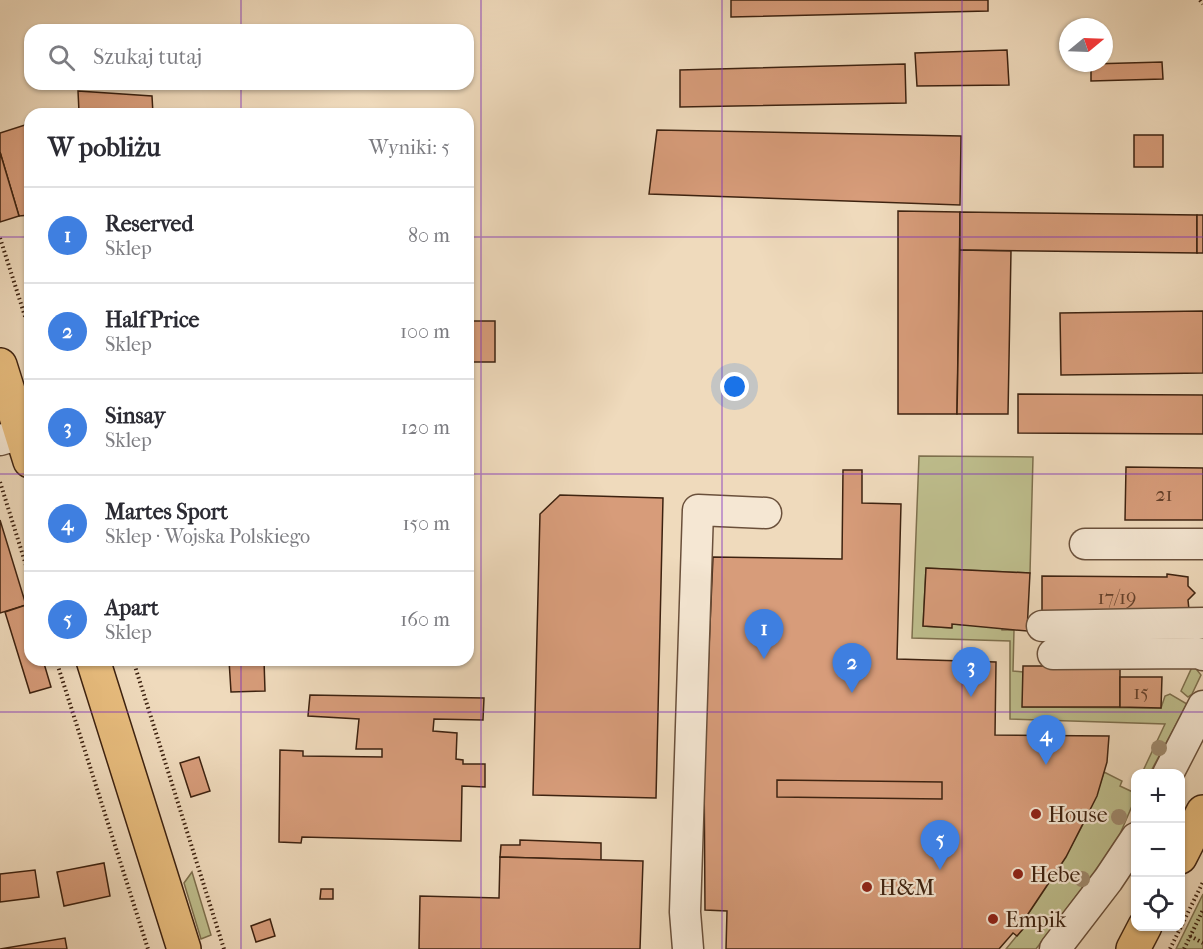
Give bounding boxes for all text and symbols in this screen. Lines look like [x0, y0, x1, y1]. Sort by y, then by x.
north arrow [1059, 18, 1113, 72]
search box [24, 24, 474, 90]
icon: search [45, 41, 78, 74]
text: Szukaj tutaj [93, 44, 202, 70]
text: W pobliżu [48, 132, 161, 163]
text: Wyniki: 5 [369, 136, 450, 159]
text: Reserved [105, 211, 193, 237]
text: 1 [64, 224, 71, 247]
text: 80 m [408, 224, 450, 247]
text: Sklep [105, 237, 152, 260]
text: HalfPrice [105, 307, 200, 333]
text: 2 [62, 320, 73, 343]
text: 100 m [400, 320, 450, 343]
text: Sklep [105, 333, 152, 356]
your location [720, 372, 749, 401]
text: Sinsay [105, 403, 165, 429]
text: 3 [63, 416, 72, 439]
text: 120 m [401, 416, 450, 439]
text: Sklep [105, 429, 152, 452]
house number: 21 [1155, 483, 1173, 506]
text: Martes Sport [105, 499, 228, 525]
text: 4 [62, 512, 73, 535]
text: 150 m [402, 512, 450, 535]
text: Sklep · Wojska Polskiego [105, 525, 310, 548]
house number: 17/19 [1097, 586, 1137, 609]
text: Apart [105, 595, 159, 621]
text: 5 [63, 608, 72, 631]
text: 160 m [400, 608, 450, 631]
pin: 1 [744, 610, 783, 659]
text: Sklep [105, 621, 152, 644]
pin: 2 [832, 644, 872, 693]
pin: 3 [952, 648, 990, 697]
house number: 15 [1133, 681, 1149, 704]
pin: 4 [1026, 716, 1066, 765]
map controls [1131, 769, 1185, 931]
button: + [1131, 769, 1185, 823]
place label: House [1048, 802, 1108, 828]
marker: House [1029, 807, 1043, 821]
pin: 5 [920, 820, 960, 870]
button: − [1131, 823, 1185, 877]
place label: Hebe [1030, 862, 1081, 888]
marker: Hebe [1011, 867, 1025, 881]
place label: H&M [879, 875, 935, 901]
button: locate [1131, 877, 1185, 931]
marker: H&M [860, 880, 874, 894]
place label: Empik [1005, 907, 1067, 933]
marker: Empik [986, 912, 1000, 926]

